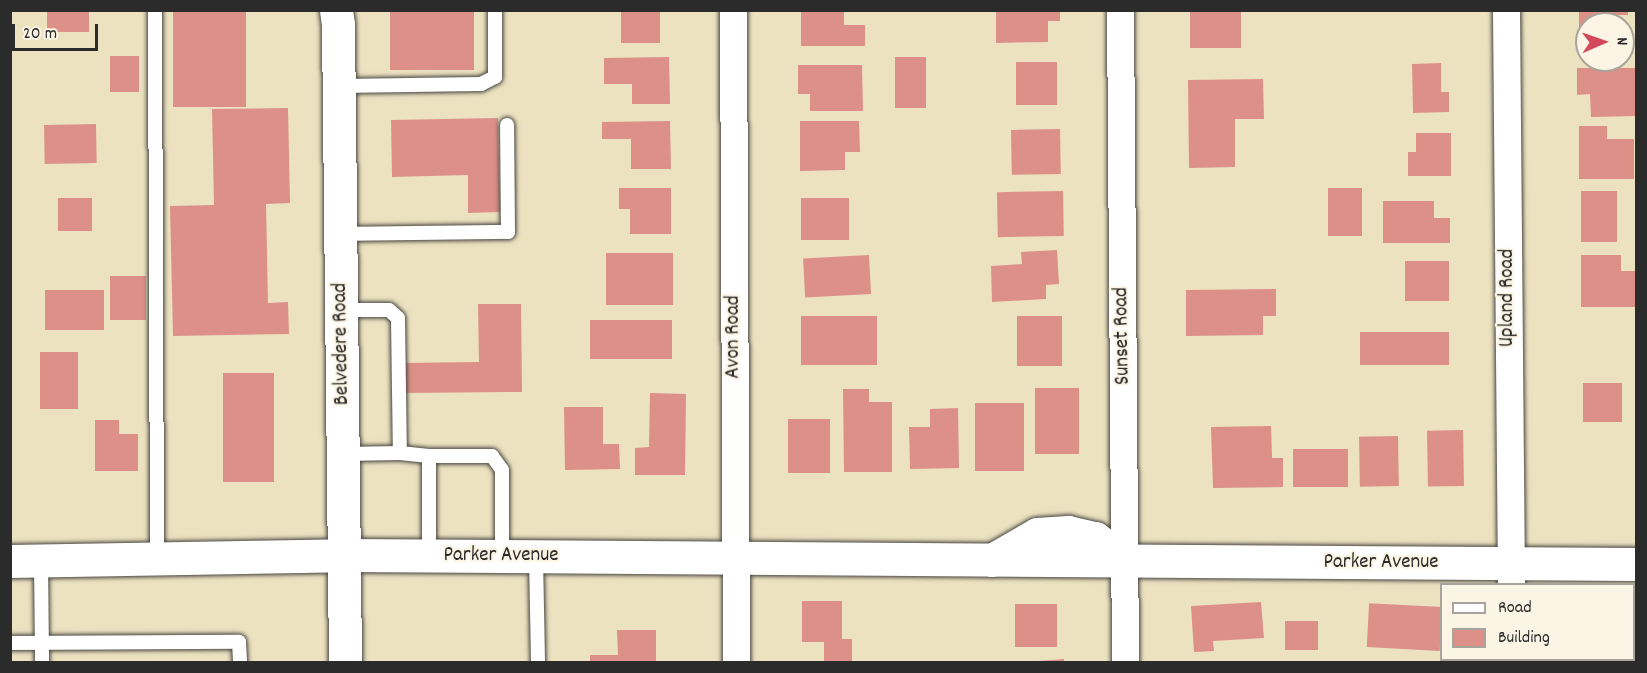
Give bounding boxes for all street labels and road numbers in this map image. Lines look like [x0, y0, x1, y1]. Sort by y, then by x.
street label: Upland Road [1495, 249, 1521, 347]
street label: Belvedere Road [328, 283, 356, 405]
street label: Sunset Road [1110, 287, 1136, 385]
street label: Avon Road [721, 295, 747, 379]
street label: Parker Avenue [443, 543, 559, 569]
street label: Parker Avenue [1323, 550, 1439, 576]

